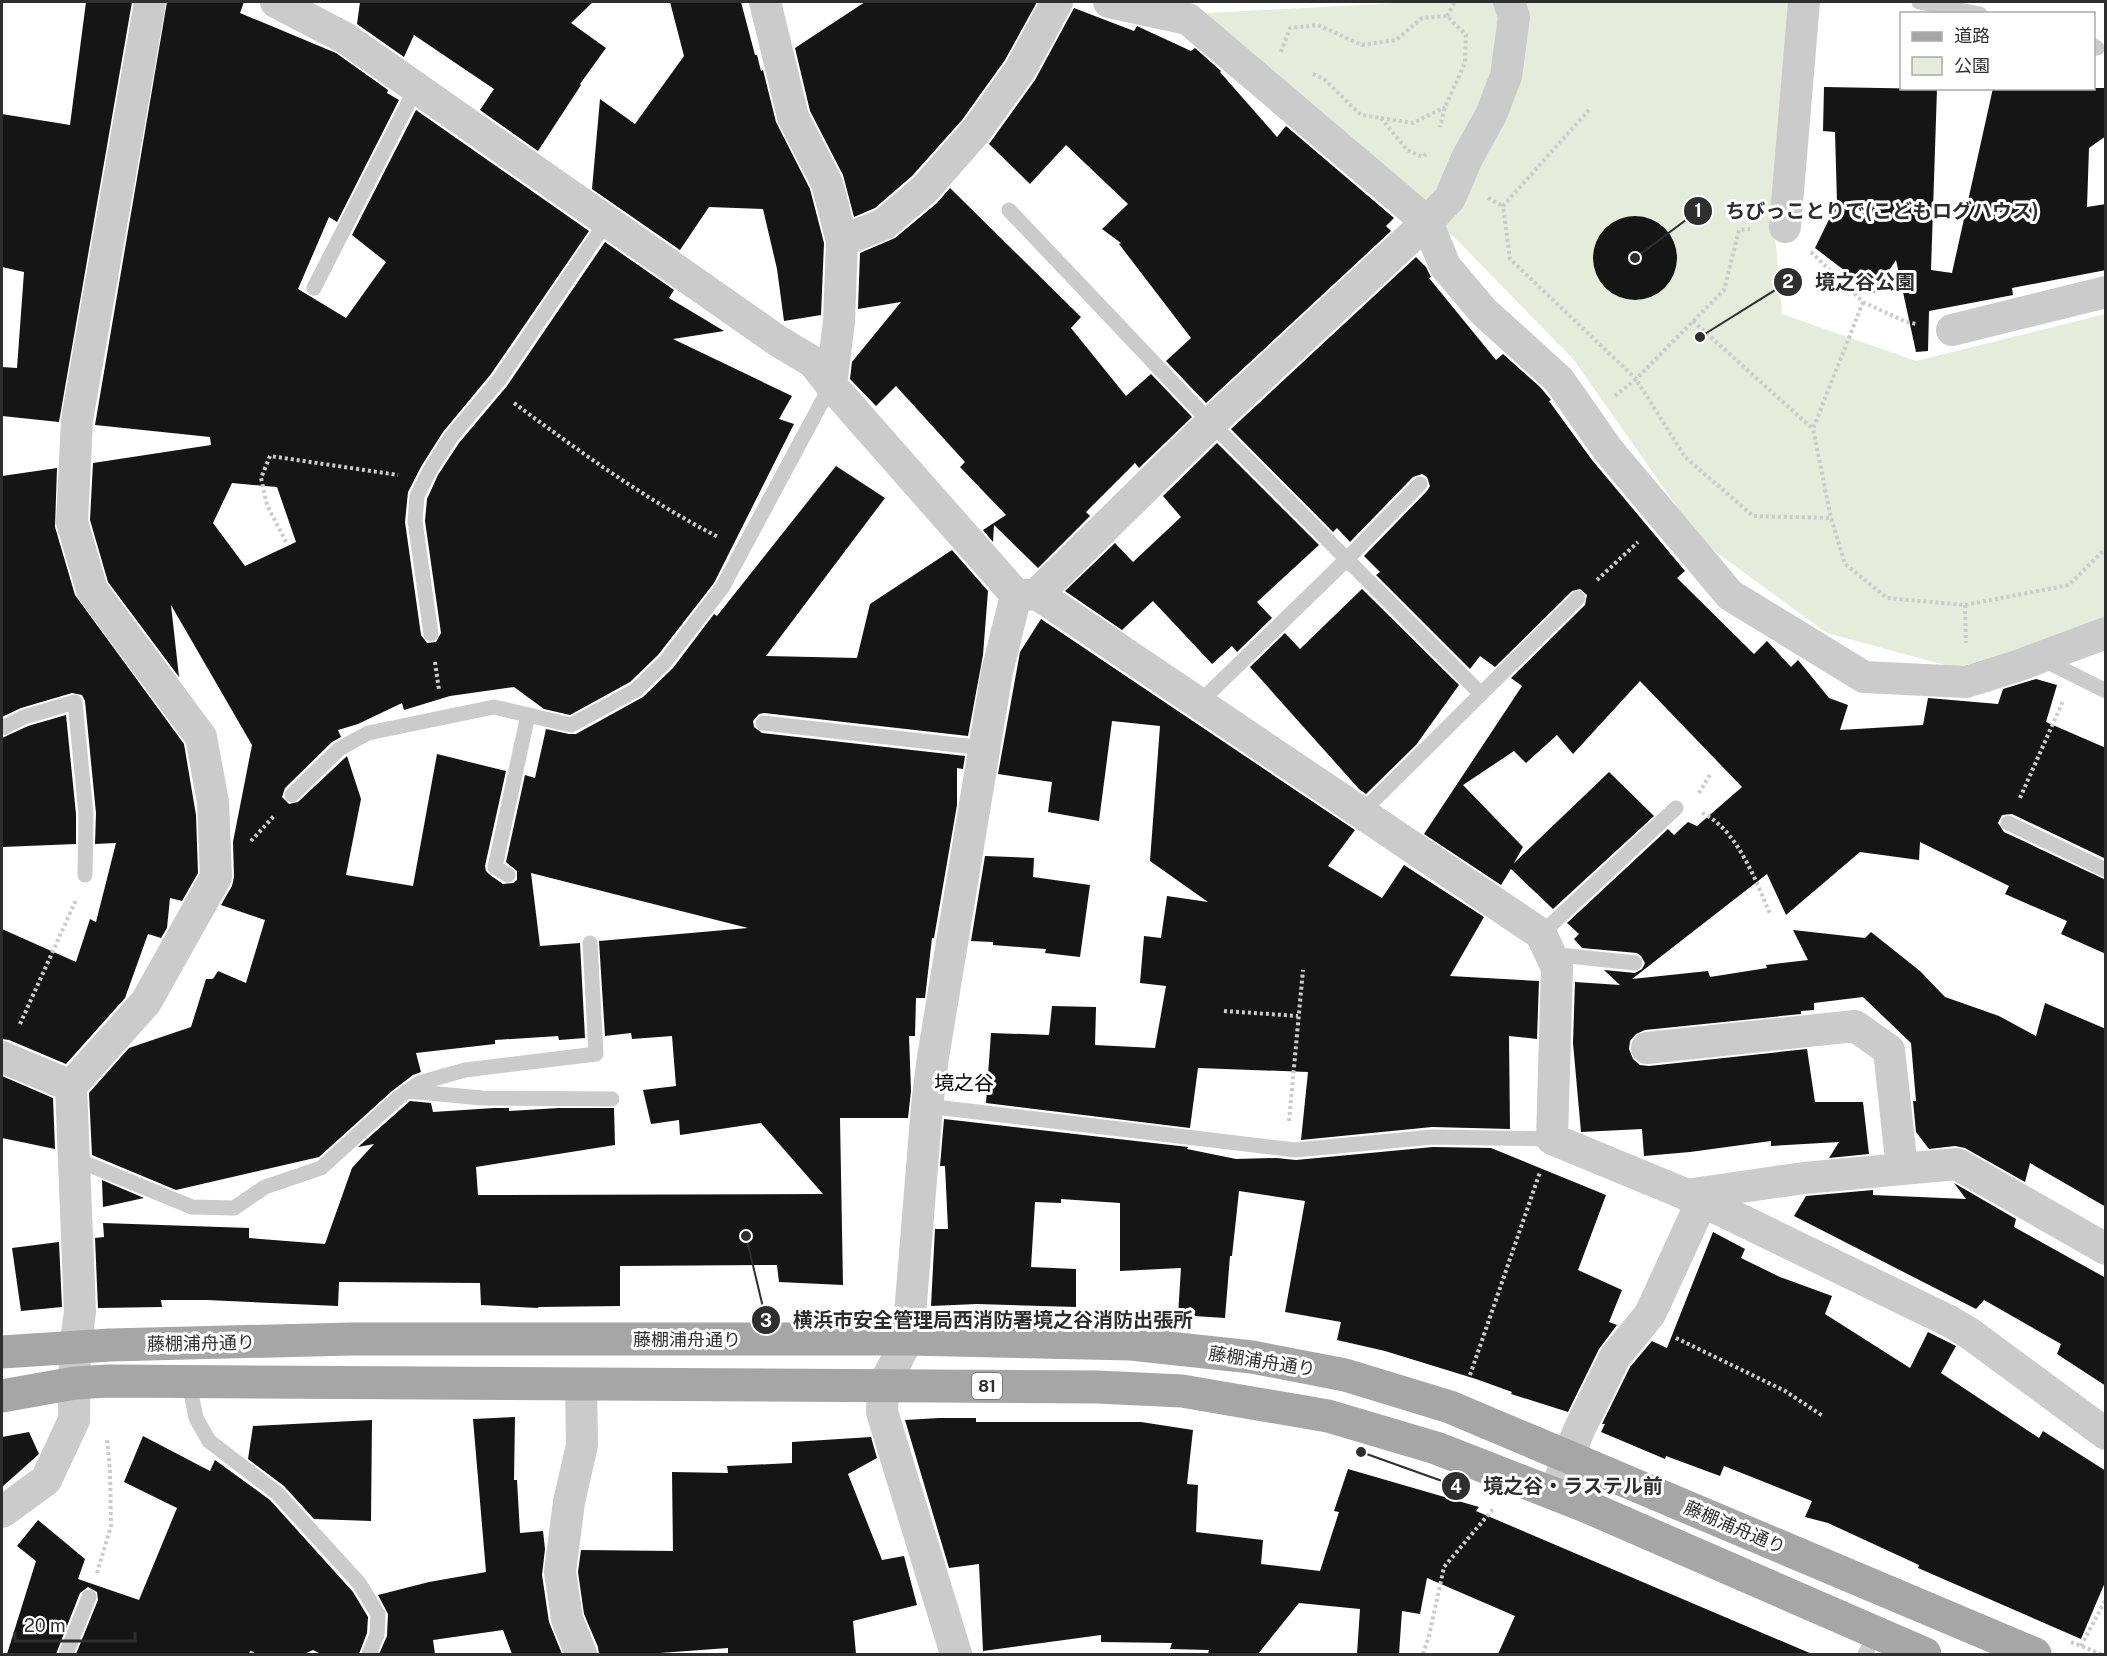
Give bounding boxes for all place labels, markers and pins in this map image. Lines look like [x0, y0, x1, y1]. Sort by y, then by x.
callout: ちびっことりで(こどもログハウス) [1683, 192, 2051, 230]
callout: 境之谷公園 [1773, 263, 1927, 301]
callout: 横浜市安全管理局西消防署境之谷消防出張所 [751, 1301, 1205, 1339]
callout: 境之谷・ラステル前 [1441, 1467, 1675, 1505]

